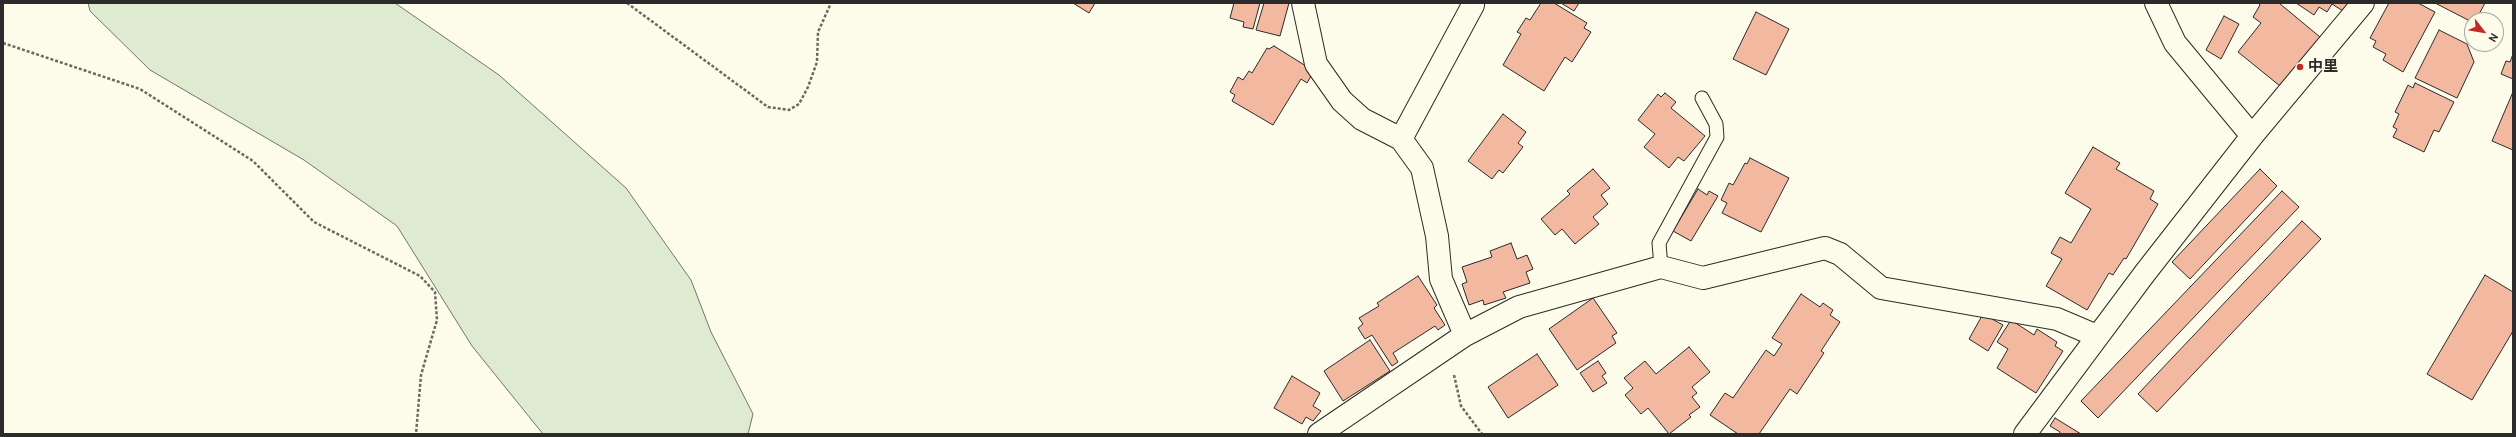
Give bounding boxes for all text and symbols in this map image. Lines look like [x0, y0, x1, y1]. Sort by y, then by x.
north arrow [2464, 12, 2504, 52]
text: N [2485, 31, 2501, 45]
place label: 中里 [2308, 58, 2338, 76]
marker: 中里 [2295, 62, 2305, 72]

